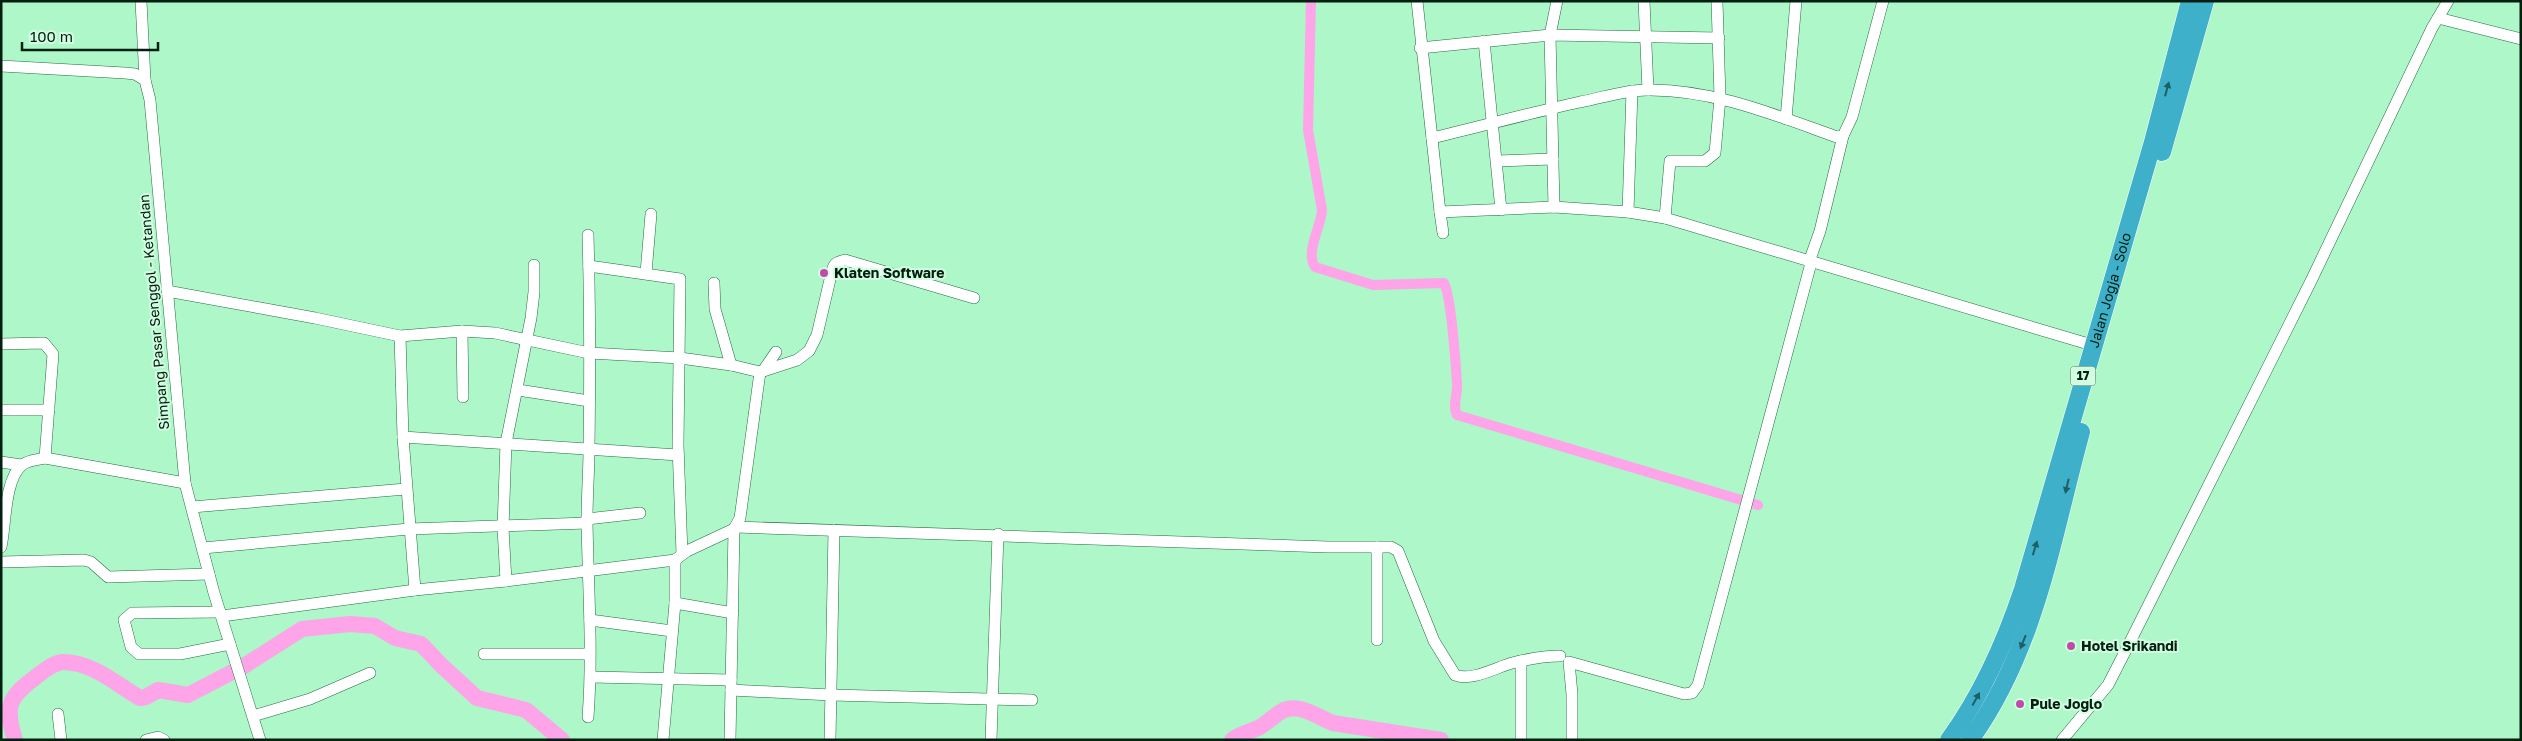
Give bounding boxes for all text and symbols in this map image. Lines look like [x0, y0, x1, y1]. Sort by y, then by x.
scale bar [22, 20, 159, 52]
text: 100 m [30, 27, 73, 45]
one-way arrow [2163, 82, 2171, 97]
street label: Simpang Pasar Senggol - Ketandan [135, 194, 172, 431]
street label: Jalan Jogja - Solo [2085, 230, 2134, 350]
place label: Klaten Software [834, 264, 944, 281]
marker: Klaten Software [818, 267, 830, 279]
road number: 17 [2070, 366, 2096, 386]
one-way arrow [2063, 478, 2071, 493]
one-way arrow [2032, 541, 2040, 556]
one-way arrow [2018, 635, 2026, 649]
place label: Hotel Srikandi [2081, 637, 2178, 654]
marker: Hotel Srikandi [2065, 640, 2077, 652]
one-way arrow [1972, 693, 1981, 706]
place label: Pule Joglo [2030, 695, 2102, 712]
marker: Pule Joglo [2014, 698, 2026, 710]

